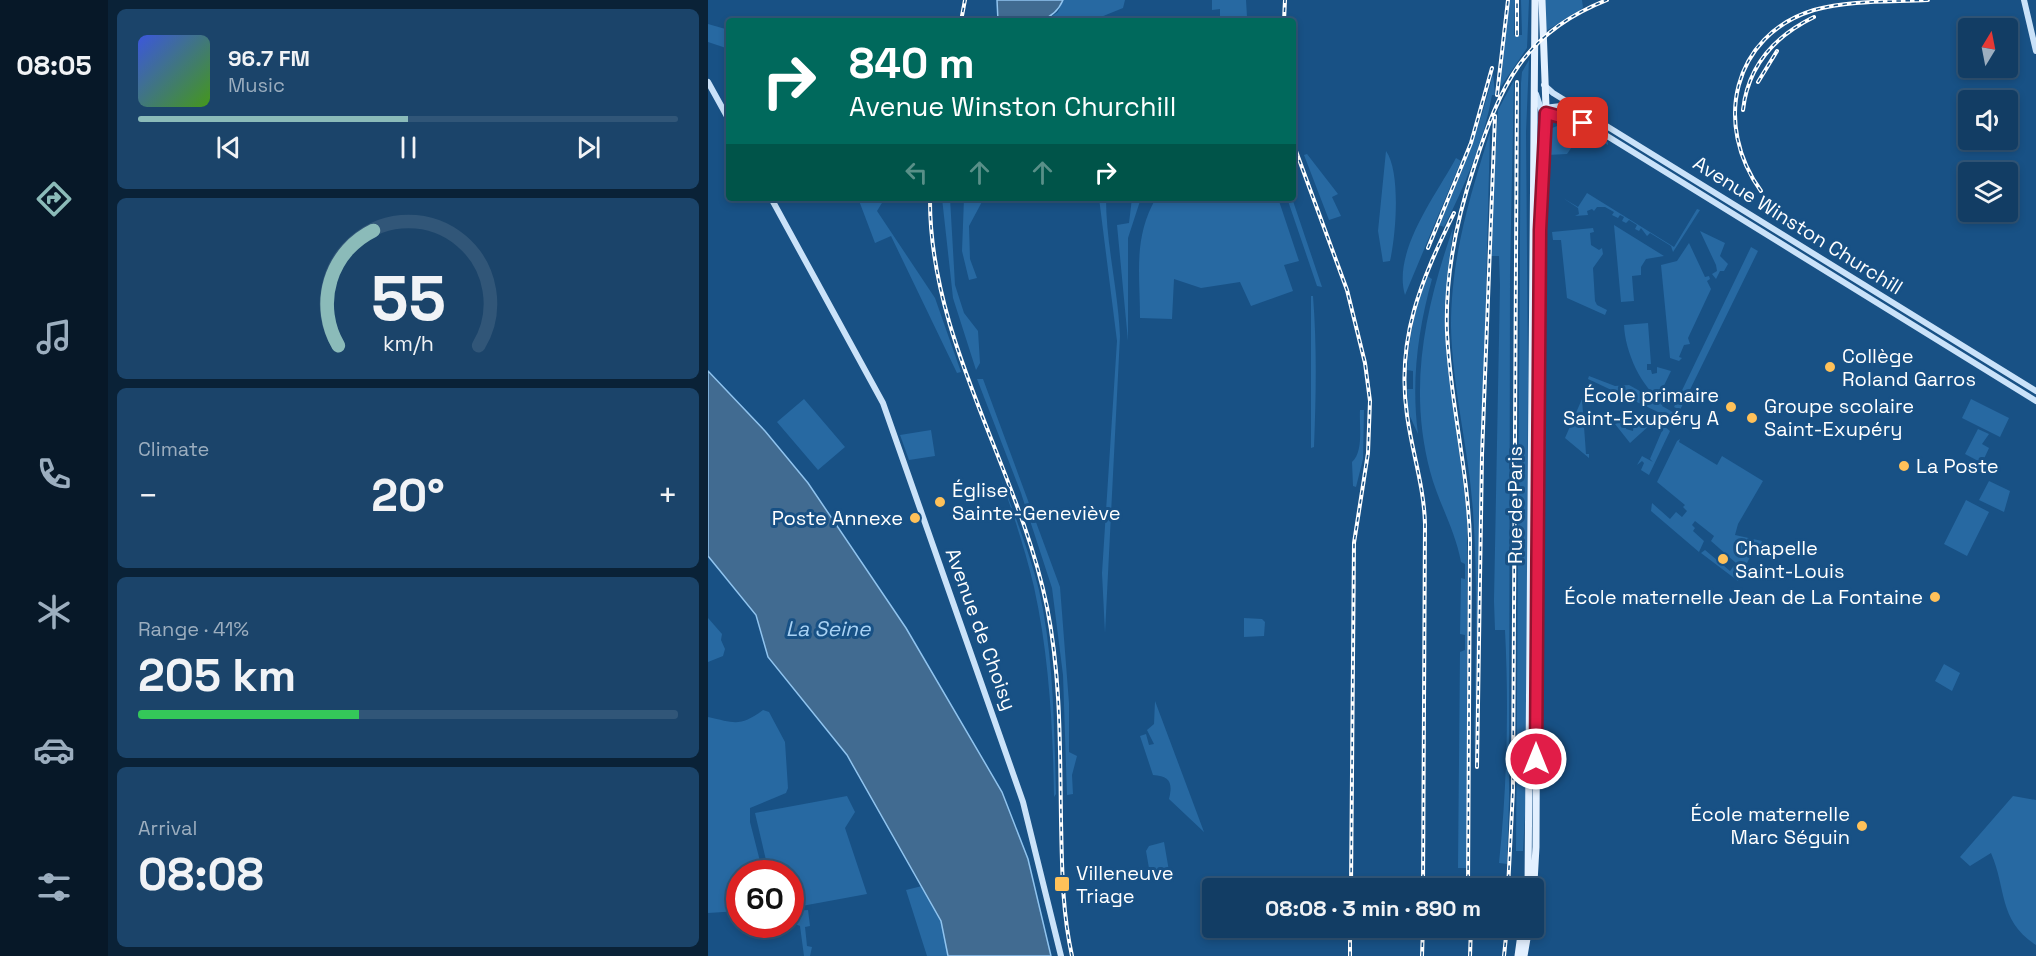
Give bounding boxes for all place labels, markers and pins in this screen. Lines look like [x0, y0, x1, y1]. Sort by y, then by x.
pin [1557, 97, 1608, 148]
place label: Collège Roland Garros [1842, 343, 1976, 392]
marker: Collège Roland Garros [1823, 360, 1837, 374]
place label: École primaire Saint-Exupéry A [1563, 382, 1719, 431]
place label: Groupe scolaire Saint-Exupéry [1764, 393, 1914, 442]
marker: École primaire Saint-Exupéry A [1724, 400, 1738, 414]
marker: Groupe scolaire Saint-Exupéry [1745, 411, 1759, 425]
place label: La Poste [1916, 453, 1999, 479]
marker: La Poste [1897, 459, 1911, 473]
place label: Église Sainte-Geneviève [952, 477, 1120, 526]
marker: Église Sainte-Geneviève [933, 495, 947, 509]
place label: Poste Annexe [772, 505, 903, 531]
marker: Poste Annexe [908, 511, 922, 525]
place label: Chapelle Saint-Louis [1735, 535, 1845, 584]
marker: Chapelle Saint-Louis [1716, 552, 1730, 566]
place label: École maternelle Jean de La Fontaine [1564, 584, 1923, 610]
marker: École maternelle Jean de La Fontaine [1928, 590, 1942, 604]
place label: École maternelle Marc Séguin [1691, 801, 1850, 850]
marker: École maternelle Marc Séguin [1855, 819, 1869, 833]
place label: Villeneuve Triage [1076, 860, 1173, 909]
marker: Villeneuve Triage [1053, 875, 1071, 893]

